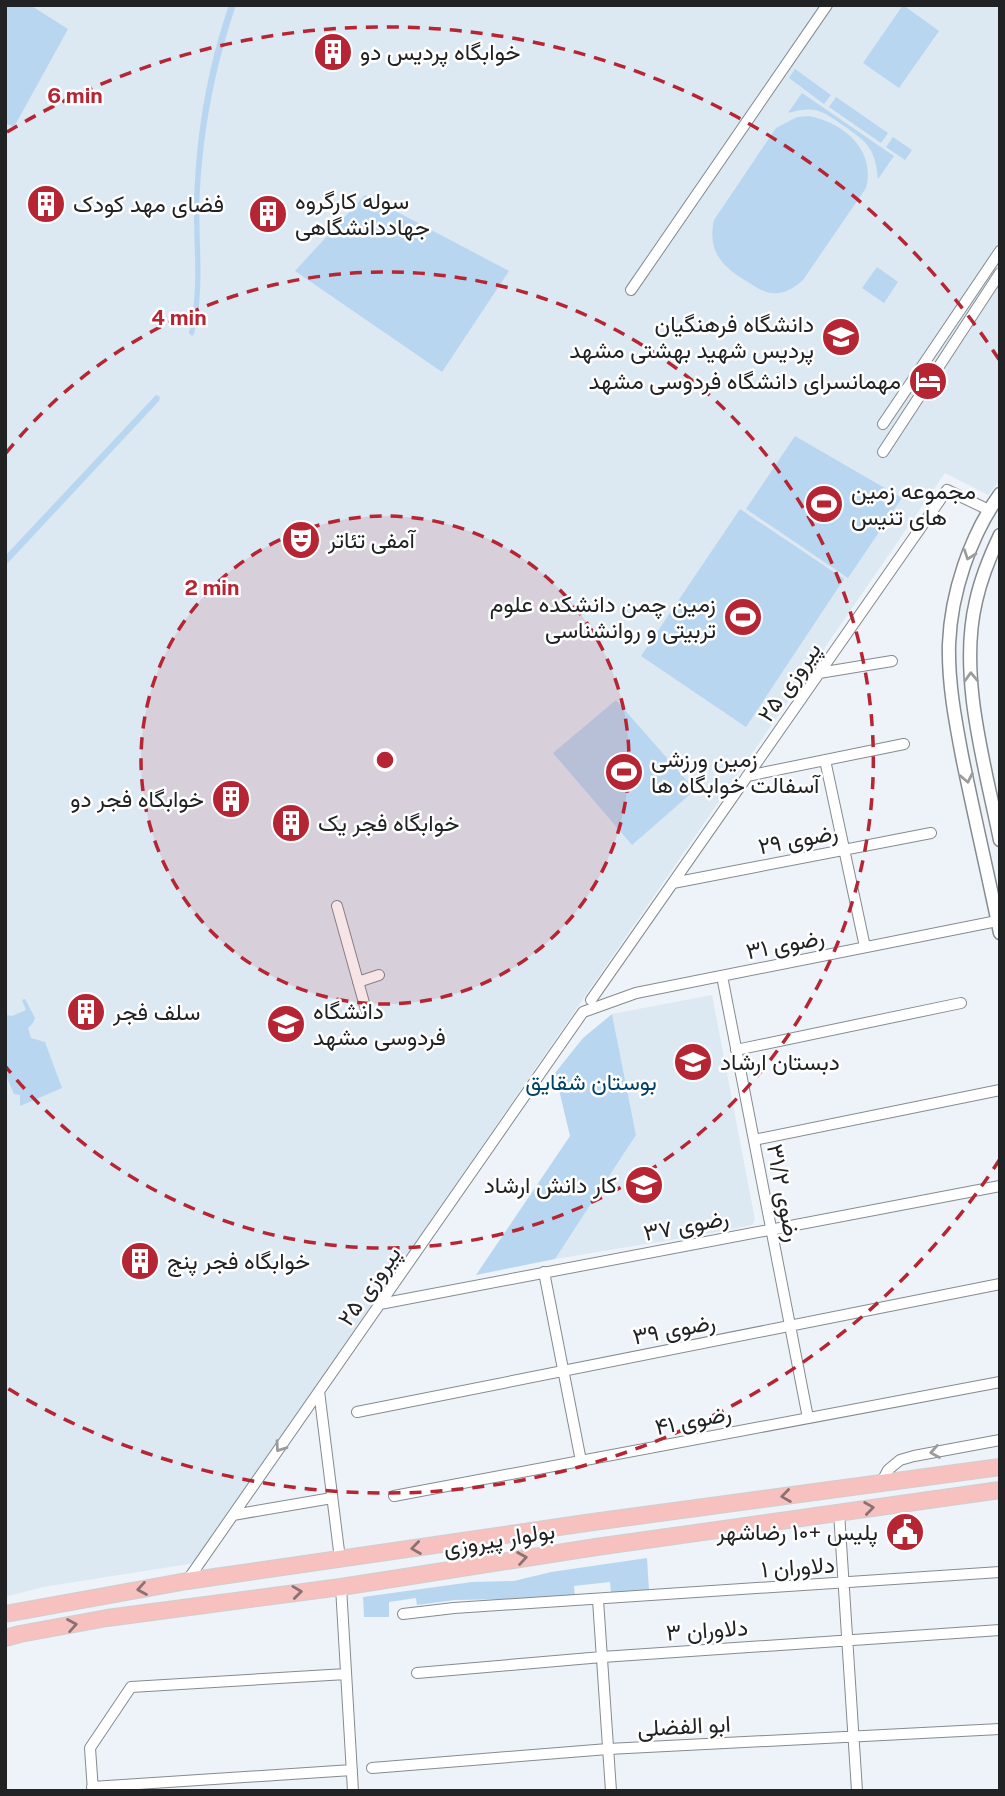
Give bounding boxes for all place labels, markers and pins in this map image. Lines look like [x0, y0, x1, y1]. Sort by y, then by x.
building icon: خوابگاه پردیس دو [312, 31, 354, 73]
place label: خوابگاه پردیس دو [360, 38, 520, 68]
building icon: فضای مهد کودک [25, 183, 67, 225]
place label: سوله کارگروه جهاددانشگاهی [295, 187, 430, 242]
place label: فضای مهد کودک [73, 190, 224, 219]
building icon: سوله کارگروه جهاددانشگاهی [247, 193, 289, 235]
place label: دانشگاه فرهنگیان پردیس شهید بهشتی مشهد [569, 310, 814, 366]
school or university icon: دانشگاه فرهنگیان پردیس شهید بهشتی مشهد [820, 316, 862, 358]
hotel icon: مهمانسرای دانشگاه فردوسی مشهد [907, 360, 949, 402]
place label: مهمانسرای دانشگاه فردوسی مشهد [588, 367, 901, 396]
place label: مجموعه زمین های تنیس [851, 477, 976, 531]
sports icon: مجموعه زمین های تنیس [803, 483, 845, 525]
theatre icon: آمفی تئاتر [280, 519, 322, 561]
place label: آمفی تئاتر [327, 526, 416, 555]
place label: زمین چمن دانشکده علوم تربیتی و روانشناسی [490, 590, 716, 645]
sports icon: زمین چمن دانشکده علوم تربیتی و روانشناسی [722, 596, 764, 638]
place label: زمین ورزشی آسفالت خوابگاه ها [651, 745, 821, 800]
centre of rings [373, 748, 397, 772]
sports icon: زمین ورزشی آسفالت خوابگاه ها [603, 751, 645, 793]
building icon: خوابگاه فجر دو [210, 778, 252, 820]
place label: خوابگاه فجر دو [70, 785, 204, 814]
building icon: خوابگاه فجر یک [270, 802, 312, 844]
place label: خوابگاه فجر یک [318, 809, 459, 838]
building icon: سلف فجر [65, 991, 107, 1033]
place label: دانشگاه فردوسی مشهد [313, 997, 446, 1052]
place label: سلف فجر [112, 998, 200, 1027]
school or university icon: دانشگاه فردوسی مشهد [265, 1003, 307, 1045]
school or university icon: دبستان ارشاد [672, 1041, 714, 1083]
place label: دبستان ارشاد [720, 1048, 840, 1077]
school or university icon: کار دانش ارشاد [623, 1164, 665, 1206]
place label: کار دانش ارشاد [484, 1171, 617, 1200]
building icon: خوابگاه فجر پنج [119, 1240, 161, 1282]
place label: خوابگاه فجر پنج [167, 1247, 310, 1277]
public building icon: پلیس +۱۰ رضاشهر [884, 1511, 926, 1553]
place label: پلیس +۱۰ رضاشهر [716, 1518, 878, 1548]

